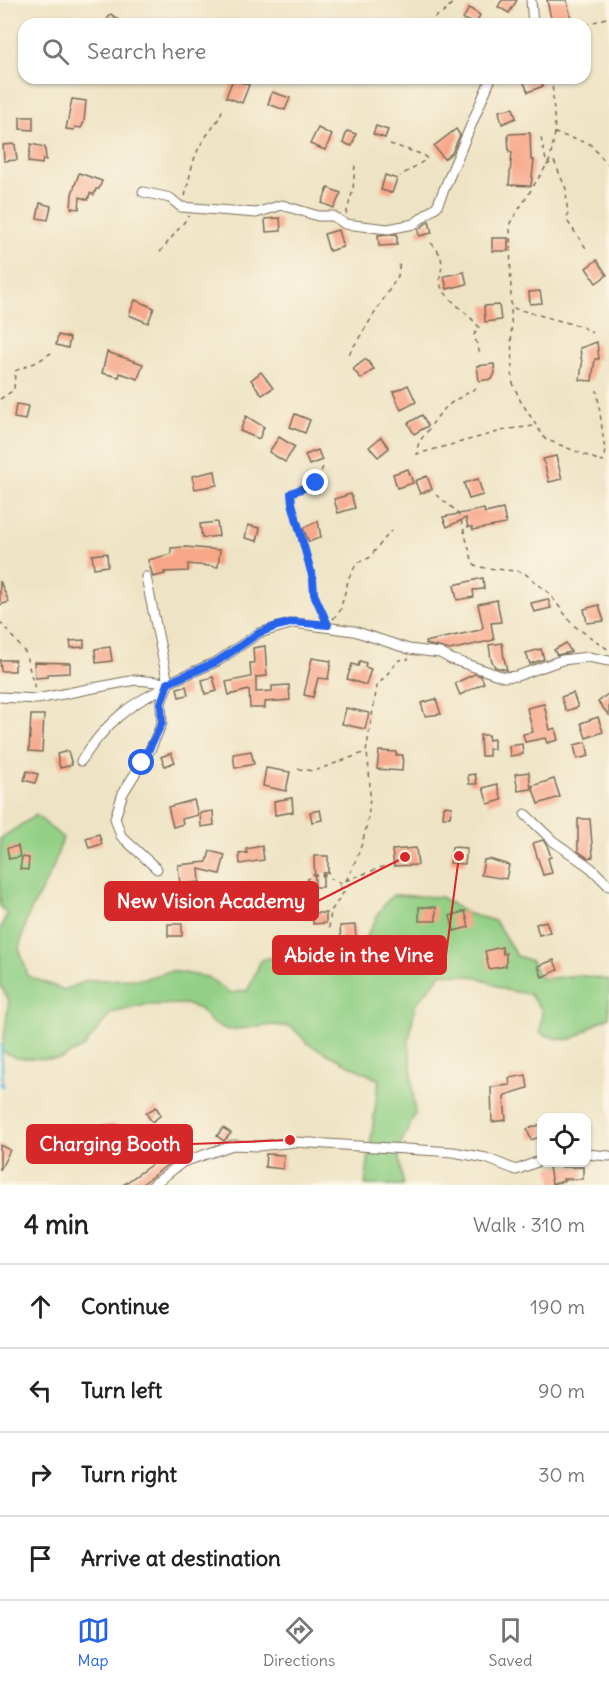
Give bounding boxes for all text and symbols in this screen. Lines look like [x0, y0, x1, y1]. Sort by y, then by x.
search box [18, 18, 591, 84]
icon: search [39, 35, 72, 68]
text: Search here [87, 37, 206, 65]
route end [302, 469, 328, 495]
route start [128, 749, 154, 775]
callout: New Vision Academy [105, 882, 318, 920]
text: New Vision Academy [117, 888, 305, 913]
callout: Abide in the Vine [273, 936, 446, 974]
text: Abide in the Vine [284, 942, 434, 967]
map controls [537, 1113, 591, 1167]
button: locate [537, 1113, 591, 1167]
callout: Charging Booth [27, 1125, 192, 1163]
text: Charging Booth [40, 1131, 181, 1156]
text: 4 min [24, 1208, 89, 1241]
text: Walk · 310 m [473, 1212, 585, 1237]
icon: ahead [24, 1290, 57, 1323]
text: Continue [81, 1292, 170, 1320]
text: 190 m [530, 1294, 585, 1319]
icon: left [24, 1374, 57, 1407]
text: Turn left [81, 1376, 162, 1404]
text: 90 m [538, 1378, 585, 1403]
icon: right [24, 1458, 57, 1491]
text: Turn right [81, 1460, 177, 1488]
text: 30 m [538, 1462, 585, 1487]
icon: arrive [24, 1542, 57, 1575]
text: Arrive at destination [81, 1544, 281, 1572]
tab: Map [77, 1614, 110, 1670]
tab: Directions [263, 1614, 335, 1670]
tab: Saved [489, 1614, 532, 1670]

